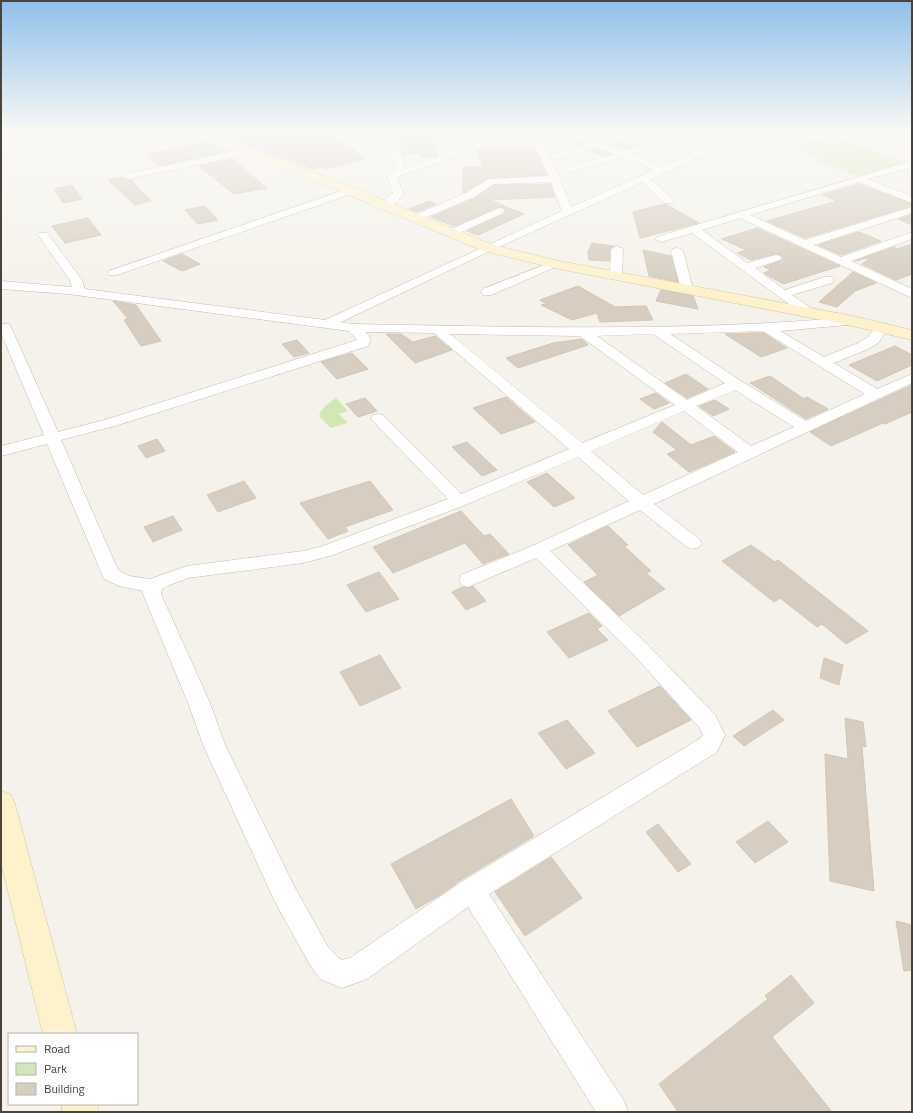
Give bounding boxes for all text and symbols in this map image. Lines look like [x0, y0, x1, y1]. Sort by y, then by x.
legend [8, 1033, 138, 1105]
text: Road [44, 1039, 70, 1058]
text: Park [44, 1059, 67, 1078]
text: Building [44, 1079, 85, 1098]

